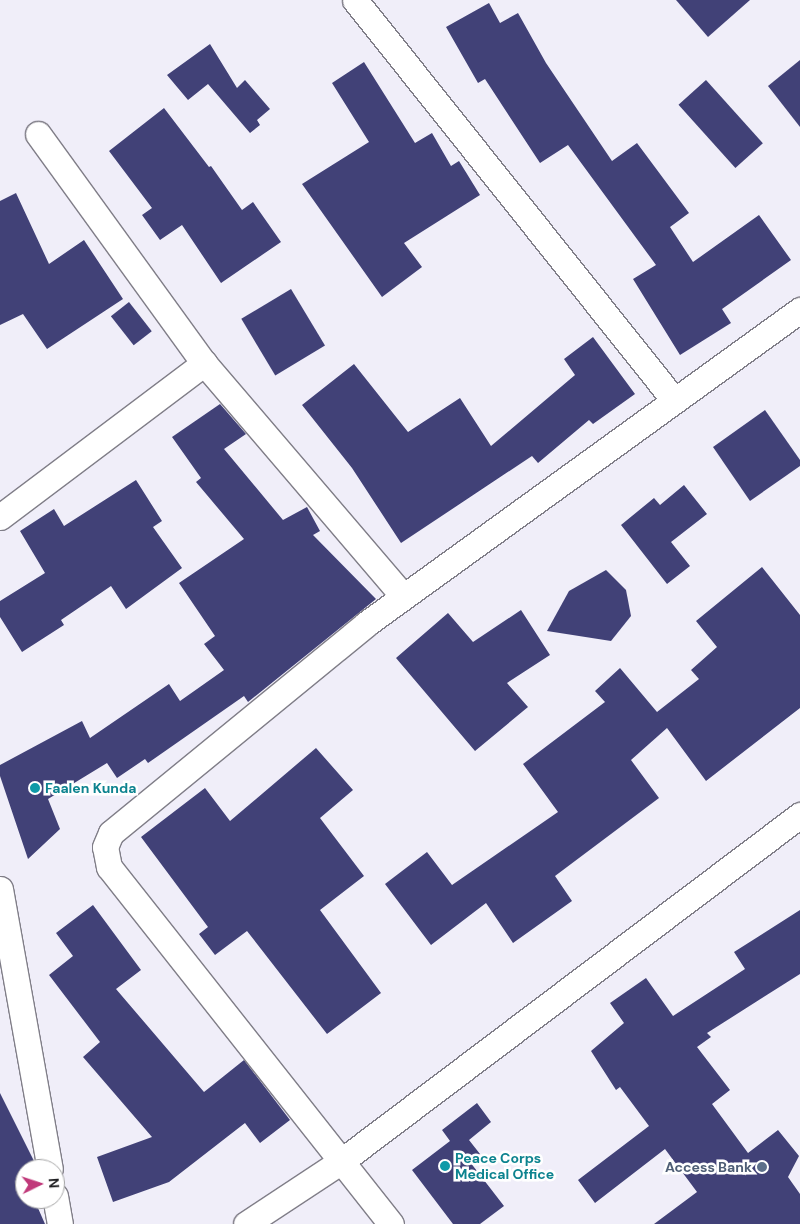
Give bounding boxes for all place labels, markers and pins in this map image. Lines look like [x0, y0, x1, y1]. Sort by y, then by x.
place label: Faalen Kunda [45, 780, 136, 796]
marker: Faalen Kunda [29, 782, 41, 794]
place label: Peace Corps Medical Office [455, 1150, 554, 1182]
place label: Access Bank [665, 1159, 752, 1175]
marker: Peace Corps Medical Office [439, 1160, 451, 1172]
marker: Access Bank [756, 1161, 768, 1173]

